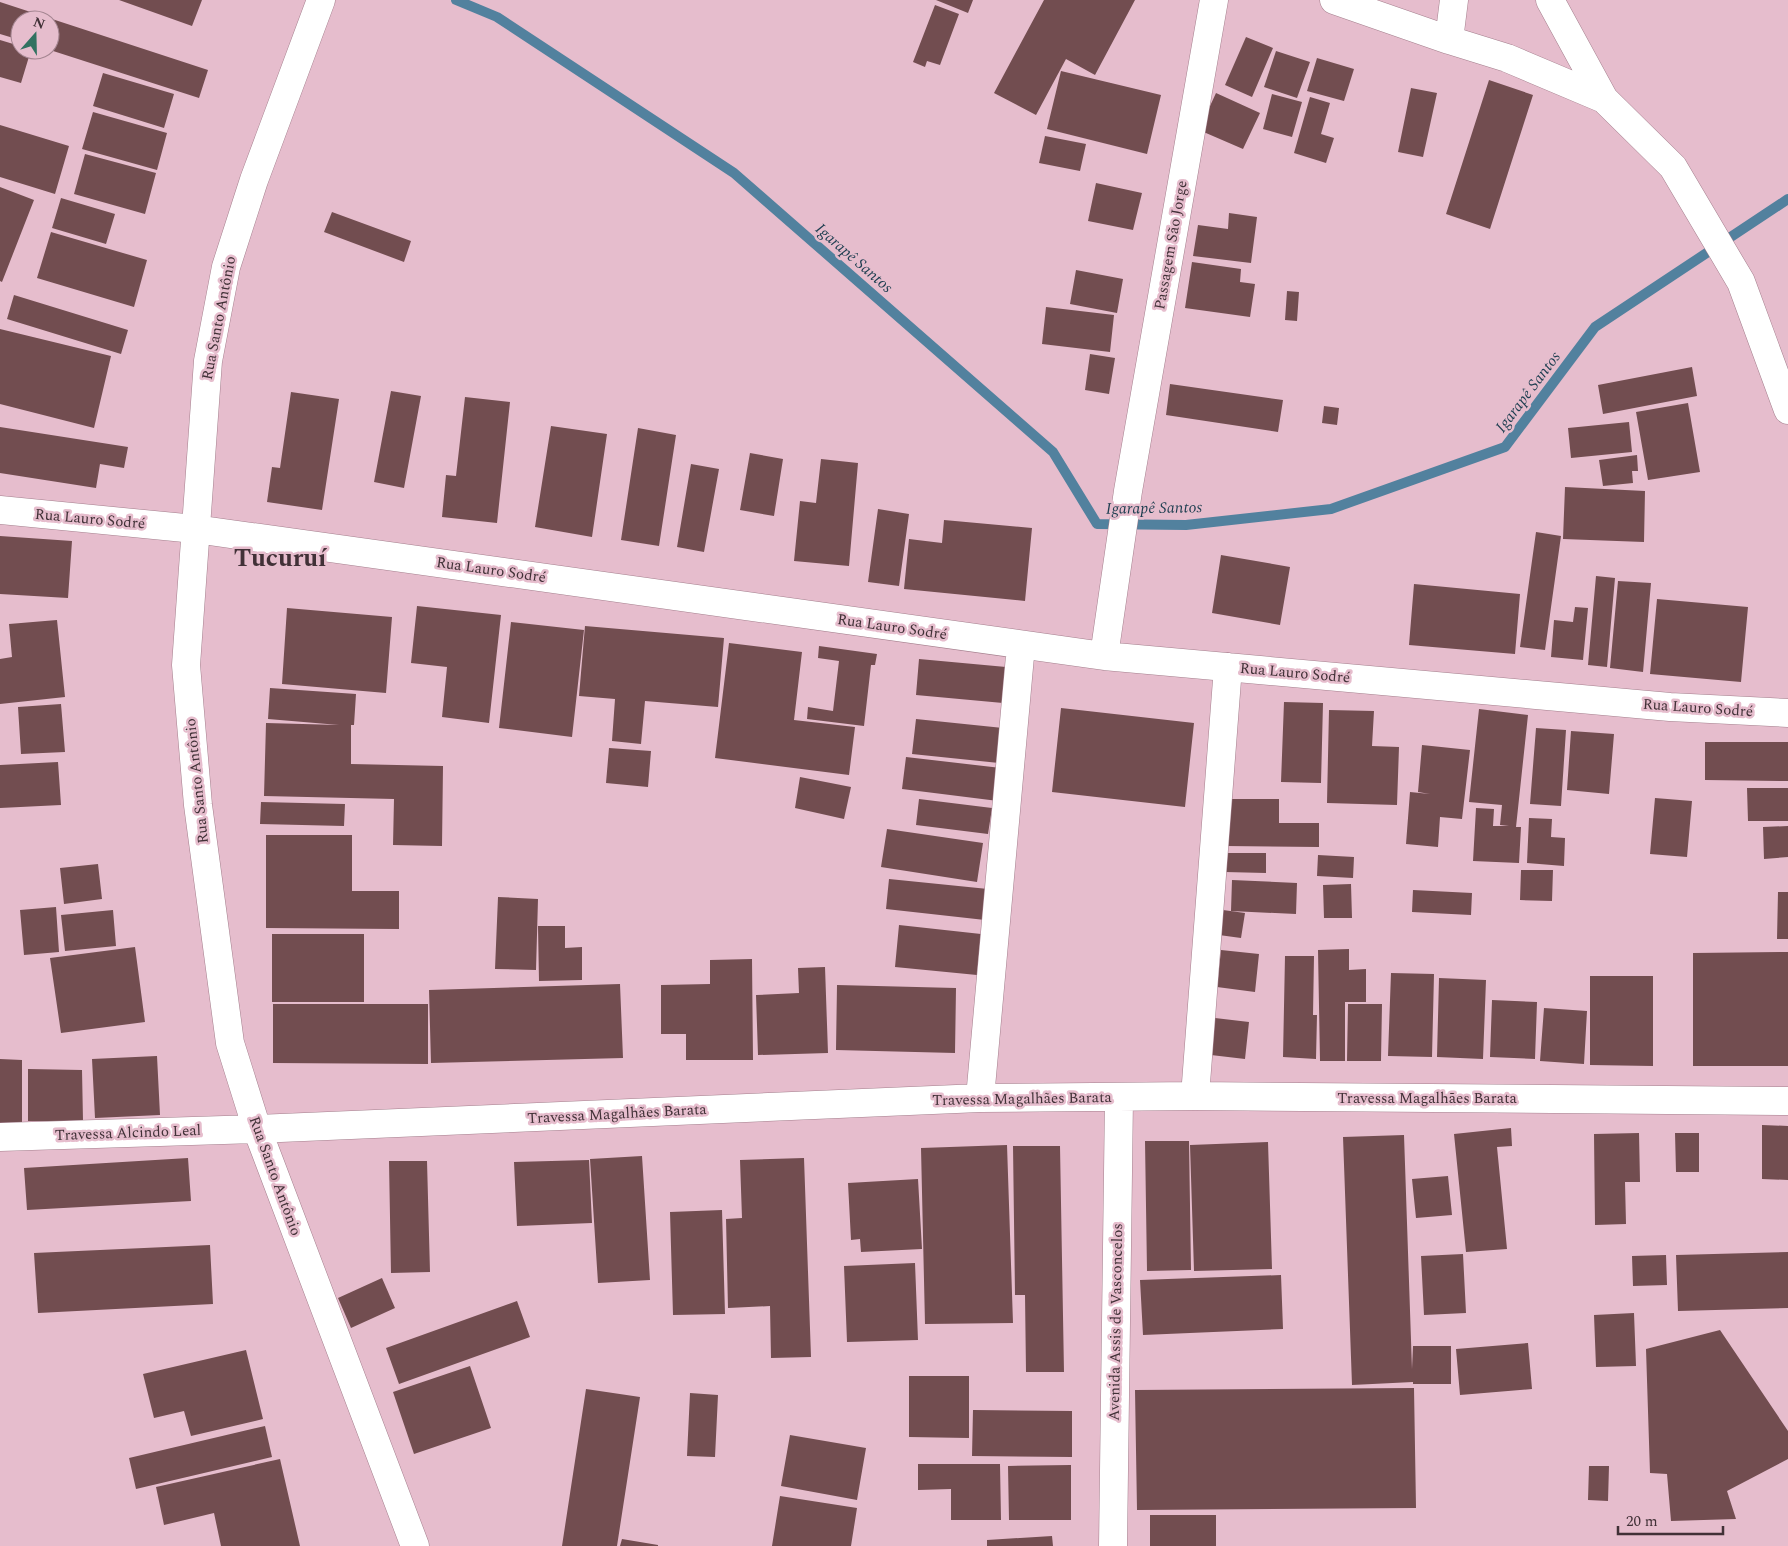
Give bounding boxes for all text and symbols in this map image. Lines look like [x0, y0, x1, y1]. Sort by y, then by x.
north arrow [10, 10, 60, 60]
text: N [30, 11, 48, 35]
street label: Passagem São Jorge [1148, 179, 1194, 311]
water label: Igarapê Santos [810, 217, 898, 299]
street label: Rua Santo Antônio [196, 254, 242, 382]
water label: Igarapê Santos [1489, 346, 1567, 438]
water label: Igarapê Santos [1106, 495, 1203, 521]
street label: Rua Lauro Sodré [34, 503, 146, 535]
district label: Tucuruí [234, 540, 327, 578]
street label: Rua Lauro Sodré [435, 551, 547, 589]
street label: Rua Lauro Sodré [836, 608, 948, 646]
street label: Rua Lauro Sodré [1239, 657, 1351, 689]
street label: Rua Lauro Sodré [1642, 693, 1754, 723]
street label: Rua Santo Antônio [179, 717, 215, 845]
street label: Travessa Magalhães Barata [932, 1086, 1113, 1112]
street label: Travessa Magalhães Barata [1337, 1087, 1517, 1110]
street label: Travessa Magalhães Barata [527, 1098, 708, 1130]
street label: Rua Santo Antônio [243, 1113, 307, 1239]
street label: Travessa Alcindo Leal [54, 1119, 202, 1147]
street label: Avenida Assis de Vasconcelos [1103, 1223, 1129, 1421]
scale bar [1618, 1504, 1723, 1536]
text: 20 m [1626, 1510, 1658, 1533]

